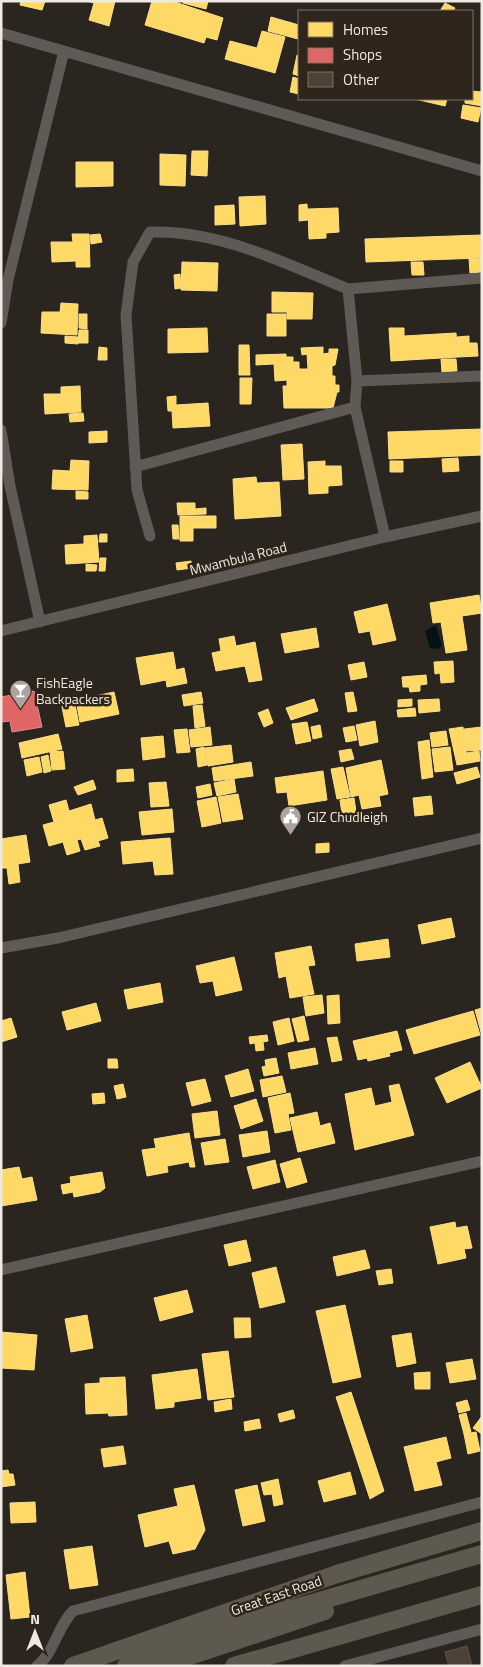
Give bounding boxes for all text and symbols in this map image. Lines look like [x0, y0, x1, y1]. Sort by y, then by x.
legend [298, 10, 473, 100]
text: Homes [343, 18, 388, 41]
text: Shops [343, 43, 382, 66]
text: Other [343, 68, 379, 91]
street label: Mwambula Road [187, 536, 289, 580]
place label: FishEagle Backpackers [36, 672, 110, 709]
bar icon: FishEagle Backpackers [8, 678, 32, 709]
public building icon: GIZ Chudleigh [279, 804, 303, 835]
place label: GIZ Chudleigh [307, 806, 388, 827]
street label: Great East Road [228, 1570, 324, 1620]
north arrow [10, 1607, 60, 1657]
text: N [30, 1608, 40, 1629]

